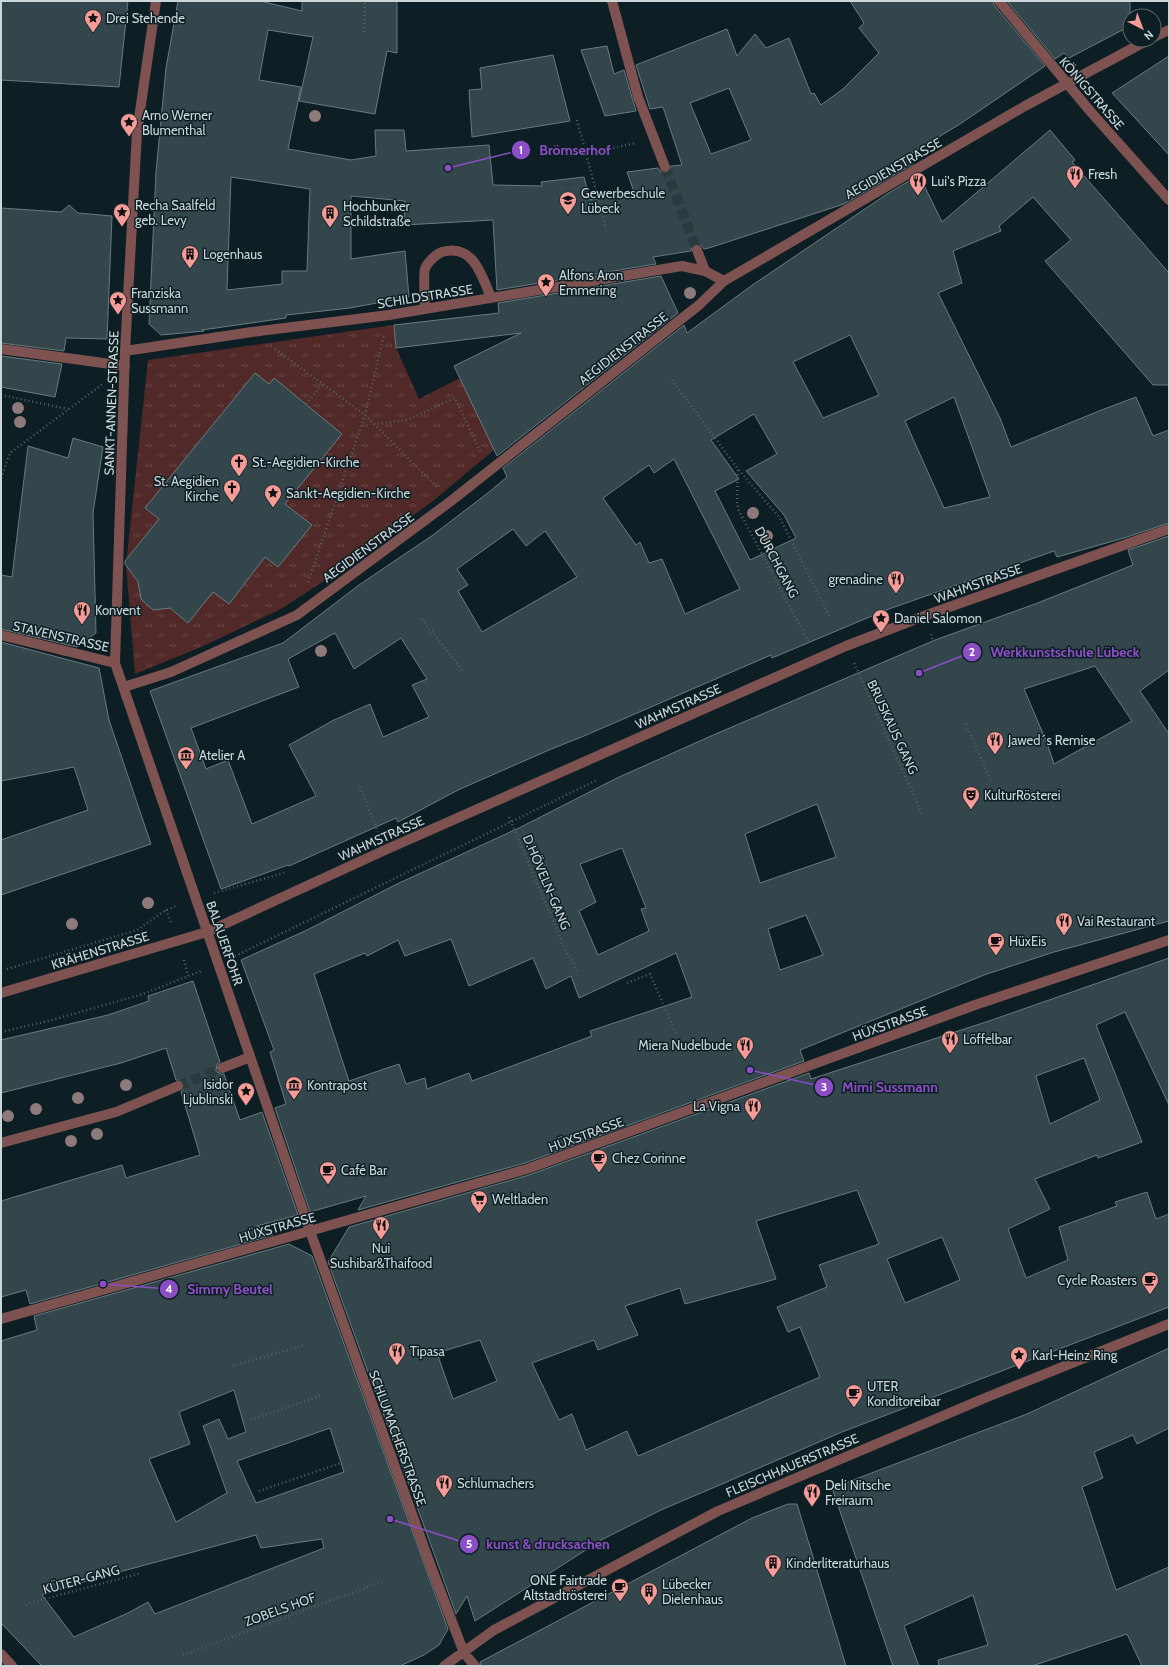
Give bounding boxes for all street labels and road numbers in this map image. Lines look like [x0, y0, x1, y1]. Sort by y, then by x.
street label: KÖNIGSTRASSE [1056, 53, 1128, 133]
street label: AEGIDIENSTRASSE [842, 134, 944, 202]
street label: SCHILDSTRASSE [376, 281, 474, 311]
street label: AEGIDIENSTRASSE [575, 308, 671, 388]
street label: SANKT-ANNEN-STRASSE [100, 330, 122, 476]
street label: AEGIDIENSTRASSE [319, 508, 417, 586]
street label: DURCHGANG [752, 524, 803, 601]
street label: WAHMSTRASSE [932, 560, 1024, 606]
street label: STAVENSTRASSE [11, 617, 111, 655]
street label: BRUSKAUS GANG [864, 677, 922, 777]
street label: WAHMSTRASSE [633, 680, 723, 732]
street label: WAHMSTRASSE [336, 812, 426, 864]
street label: D.HÖVELN-GANG [520, 832, 574, 932]
street label: BALAUERFOHR [203, 899, 247, 987]
street label: KRÄHENSTRASSE [49, 928, 151, 972]
street label: HÜXSTRASSE [850, 1002, 930, 1044]
street label: HÜXSTRASSE [546, 1113, 626, 1155]
street label: HÜXSTRASSE [237, 1208, 317, 1246]
street label: SCHLUMACHERSTRASSE [366, 1368, 430, 1508]
street label: FLEISCHHAUERSTRASSE [723, 1430, 861, 1500]
street label: KÜTER-GANG [41, 1561, 121, 1597]
street label: ZOBELS HOF [242, 1589, 318, 1629]

